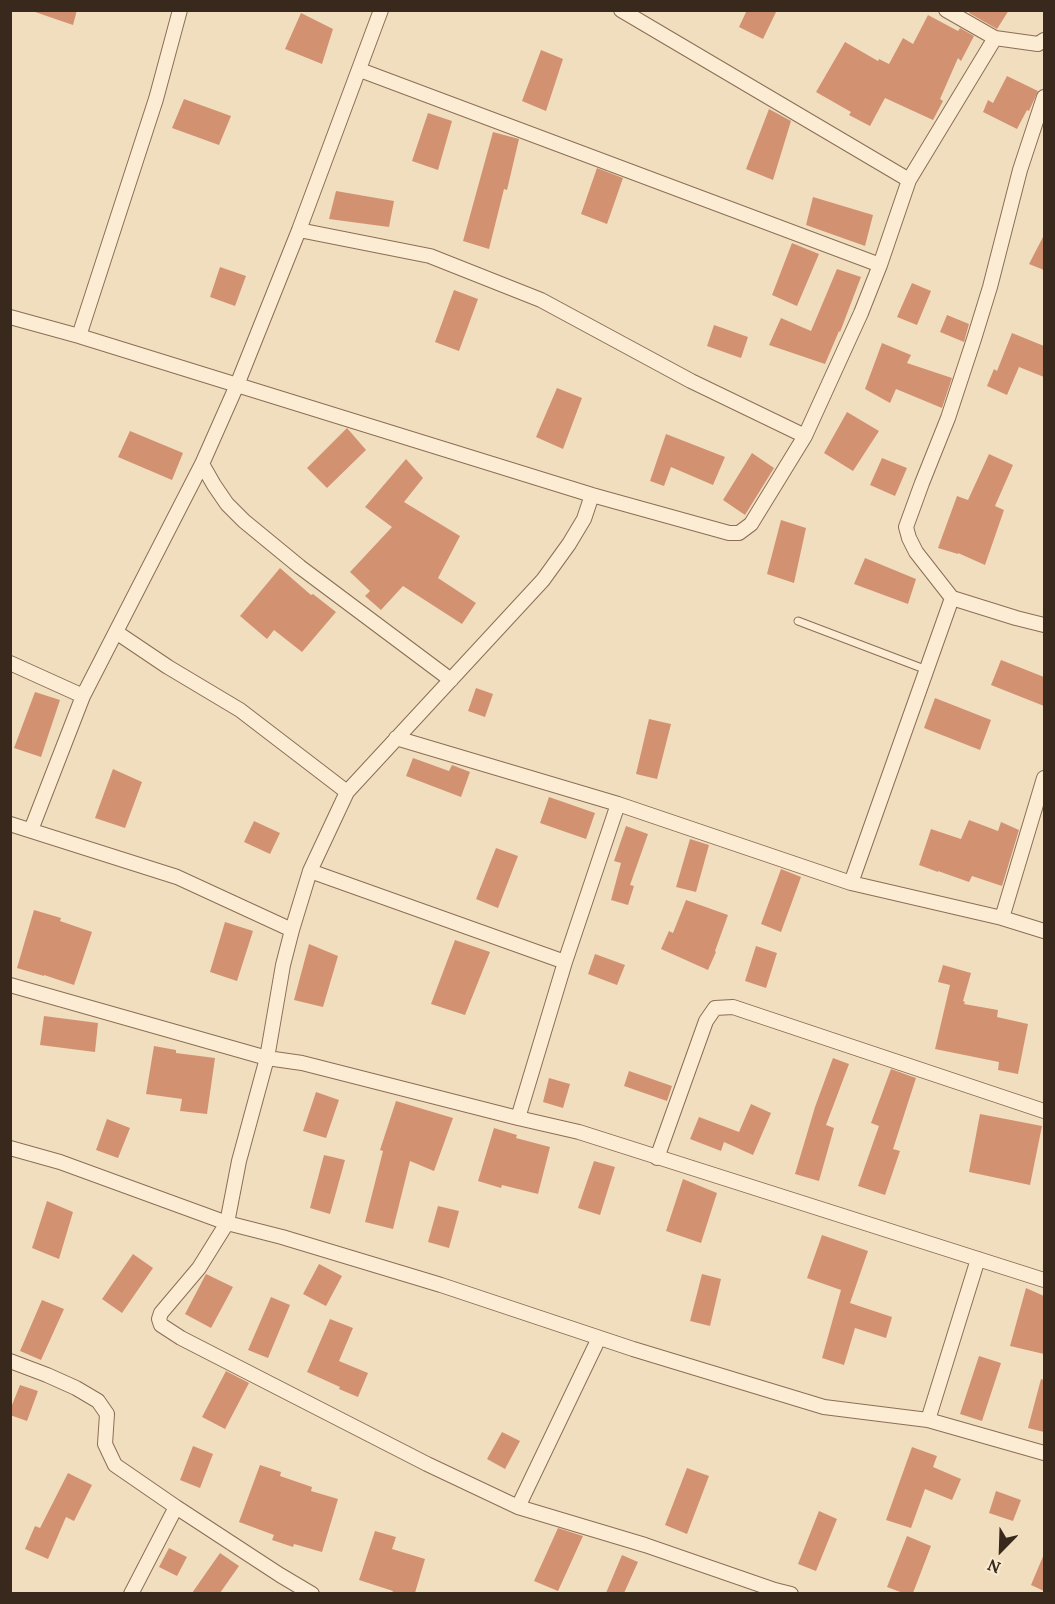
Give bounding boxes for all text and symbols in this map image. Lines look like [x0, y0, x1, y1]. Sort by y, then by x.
north arrow [971, 1520, 1031, 1580]
text: N [984, 1555, 1004, 1578]

